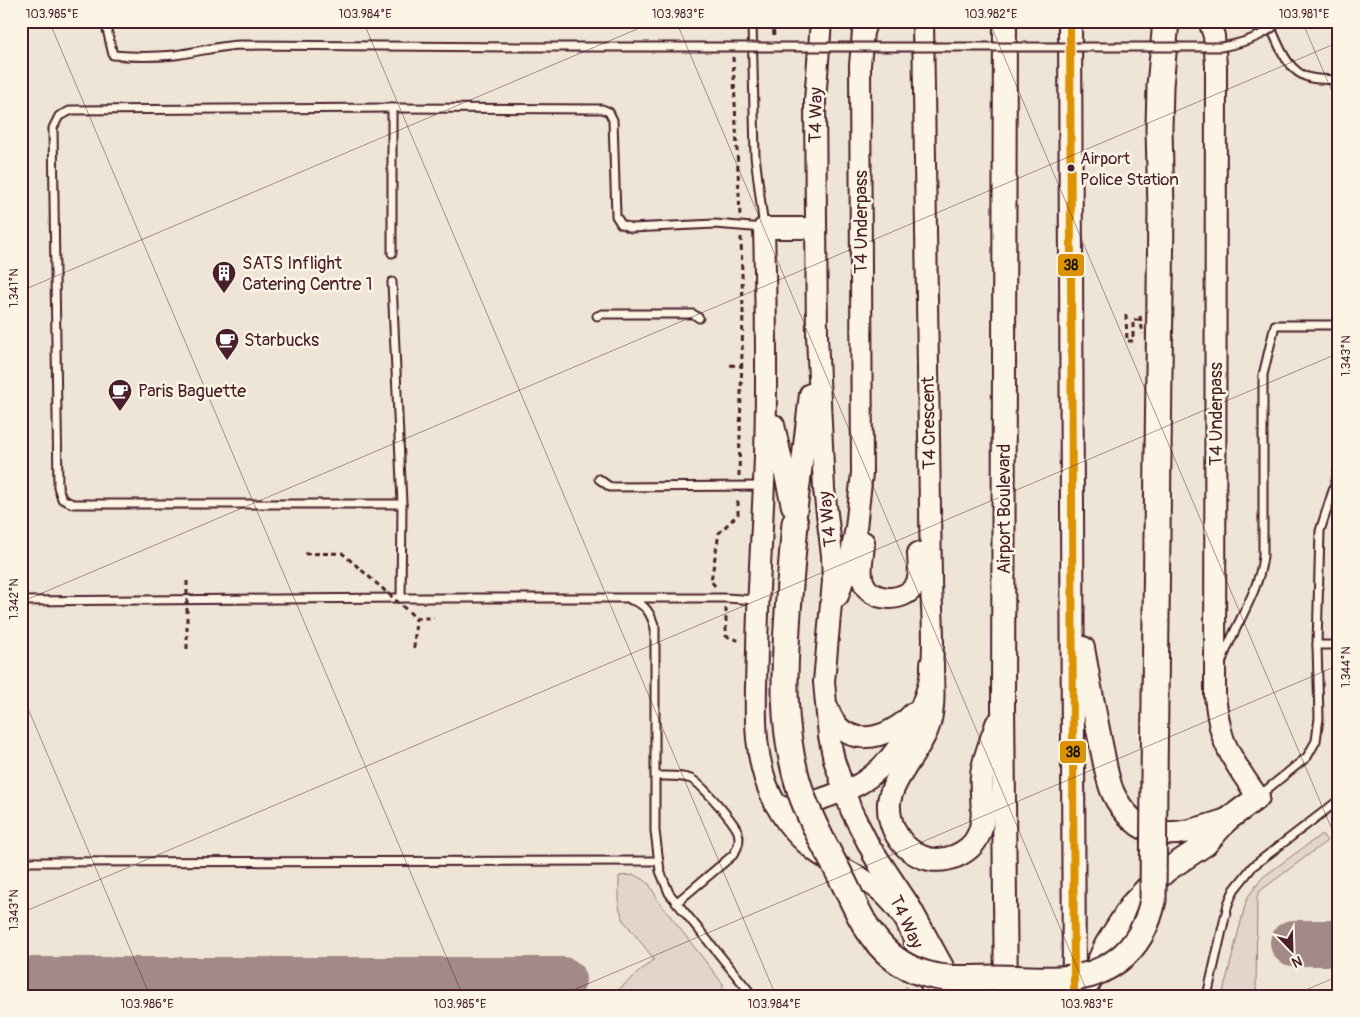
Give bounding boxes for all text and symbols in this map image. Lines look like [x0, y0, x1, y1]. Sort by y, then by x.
text: 103.985°E [26, 7, 78, 22]
text: 103.984°E [339, 7, 391, 22]
text: 103.983°E [652, 7, 704, 22]
text: 103.982°E [965, 7, 1017, 22]
text: 103.981°E [1279, 7, 1329, 22]
street label: T4 Way [804, 87, 828, 143]
place label: Airport Police Station [1080, 148, 1179, 190]
marker: Airport Police Station [1066, 163, 1076, 173]
street label: T4 Underpass [850, 170, 873, 274]
place label: SATS Inflight Catering Centre 1 [242, 252, 372, 296]
line badge: 38 [1057, 253, 1085, 277]
text: 38 [1064, 257, 1078, 274]
building icon: SATS Inflight Catering Centre 1 [211, 260, 237, 294]
text: 1.341°N [7, 268, 22, 308]
cafe icon: Starbucks [214, 327, 240, 361]
place label: Starbucks [244, 329, 319, 352]
text: 1.343°N [1339, 335, 1354, 377]
street label: T4 Underpass [1205, 362, 1228, 466]
street label: T4 Crescent [917, 375, 941, 470]
cafe icon: Paris Baguette [107, 378, 133, 412]
place label: Paris Baguette [138, 380, 246, 403]
street label: Airport Boulevard [993, 444, 1016, 574]
street label: T4 Way [814, 490, 842, 548]
text: 1.342°N [7, 578, 22, 620]
text: 1.344°N [1339, 646, 1354, 688]
line badge: 38 [1059, 740, 1087, 764]
text: 38 [1066, 744, 1080, 761]
text: 1.343°N [7, 889, 22, 931]
street label: T4 Way [884, 892, 928, 952]
north arrow [1268, 924, 1318, 974]
text: N [1289, 952, 1305, 971]
text: 103.986°E [121, 997, 173, 1012]
text: 103.985°E [434, 997, 486, 1012]
text: 103.984°E [748, 997, 800, 1012]
text: 103.983°E [1061, 997, 1113, 1012]

